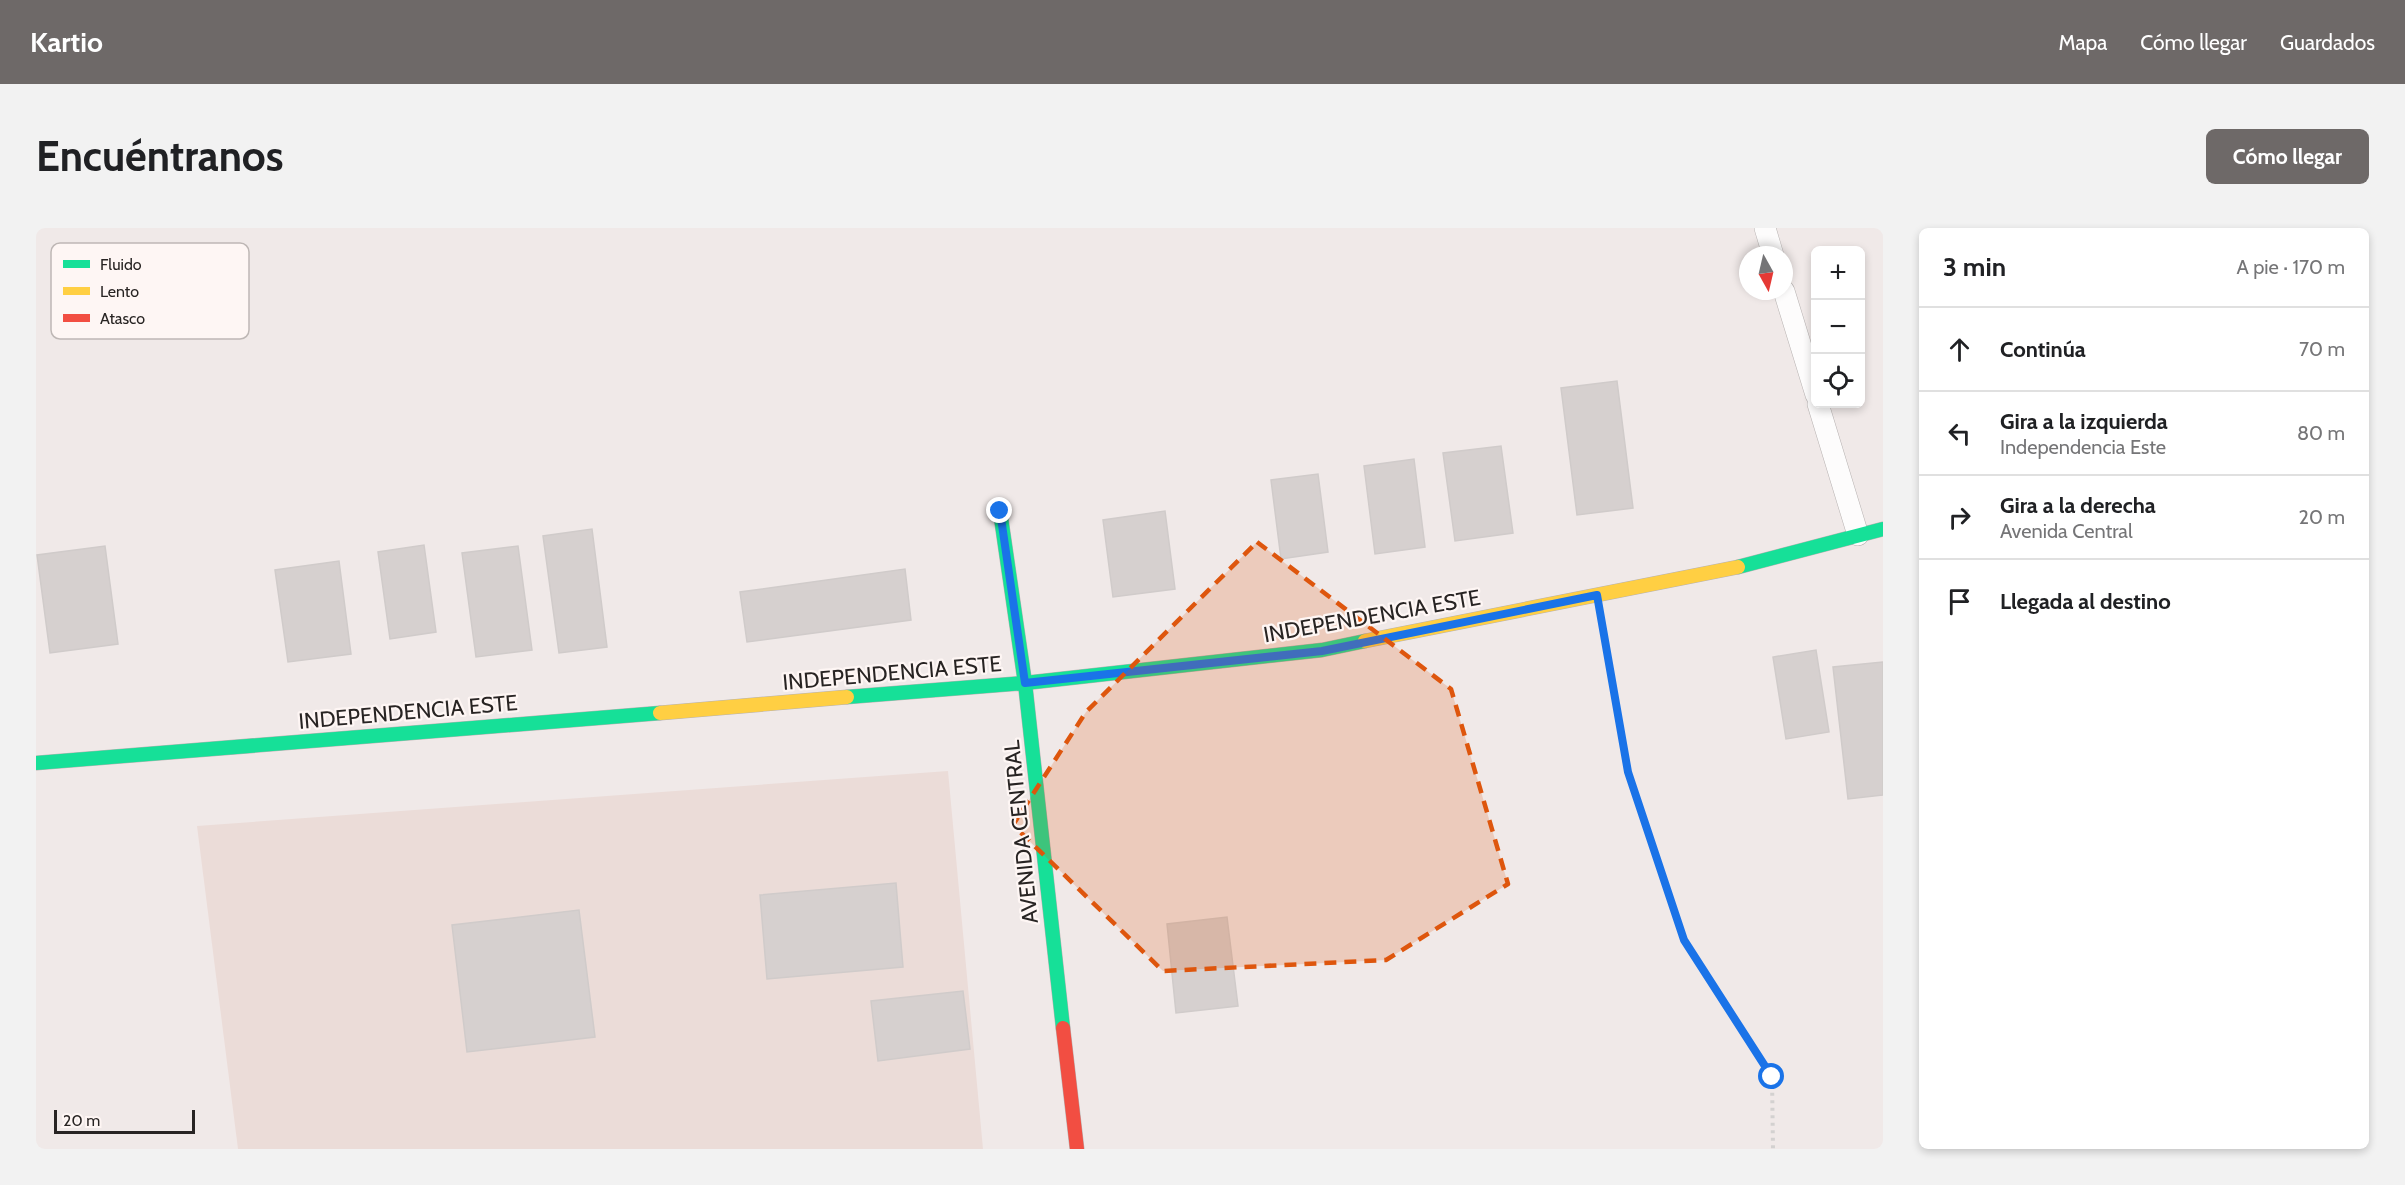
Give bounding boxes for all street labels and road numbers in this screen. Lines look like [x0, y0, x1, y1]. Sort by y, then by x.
street label: INDEPENDENCIA ESTE [1261, 584, 1483, 648]
street label: INDEPENDENCIA ESTE [781, 650, 1003, 696]
street label: INDEPENDENCIA ESTE [297, 689, 519, 735]
street label: AVENIDA CENTRAL [998, 739, 1044, 925]

